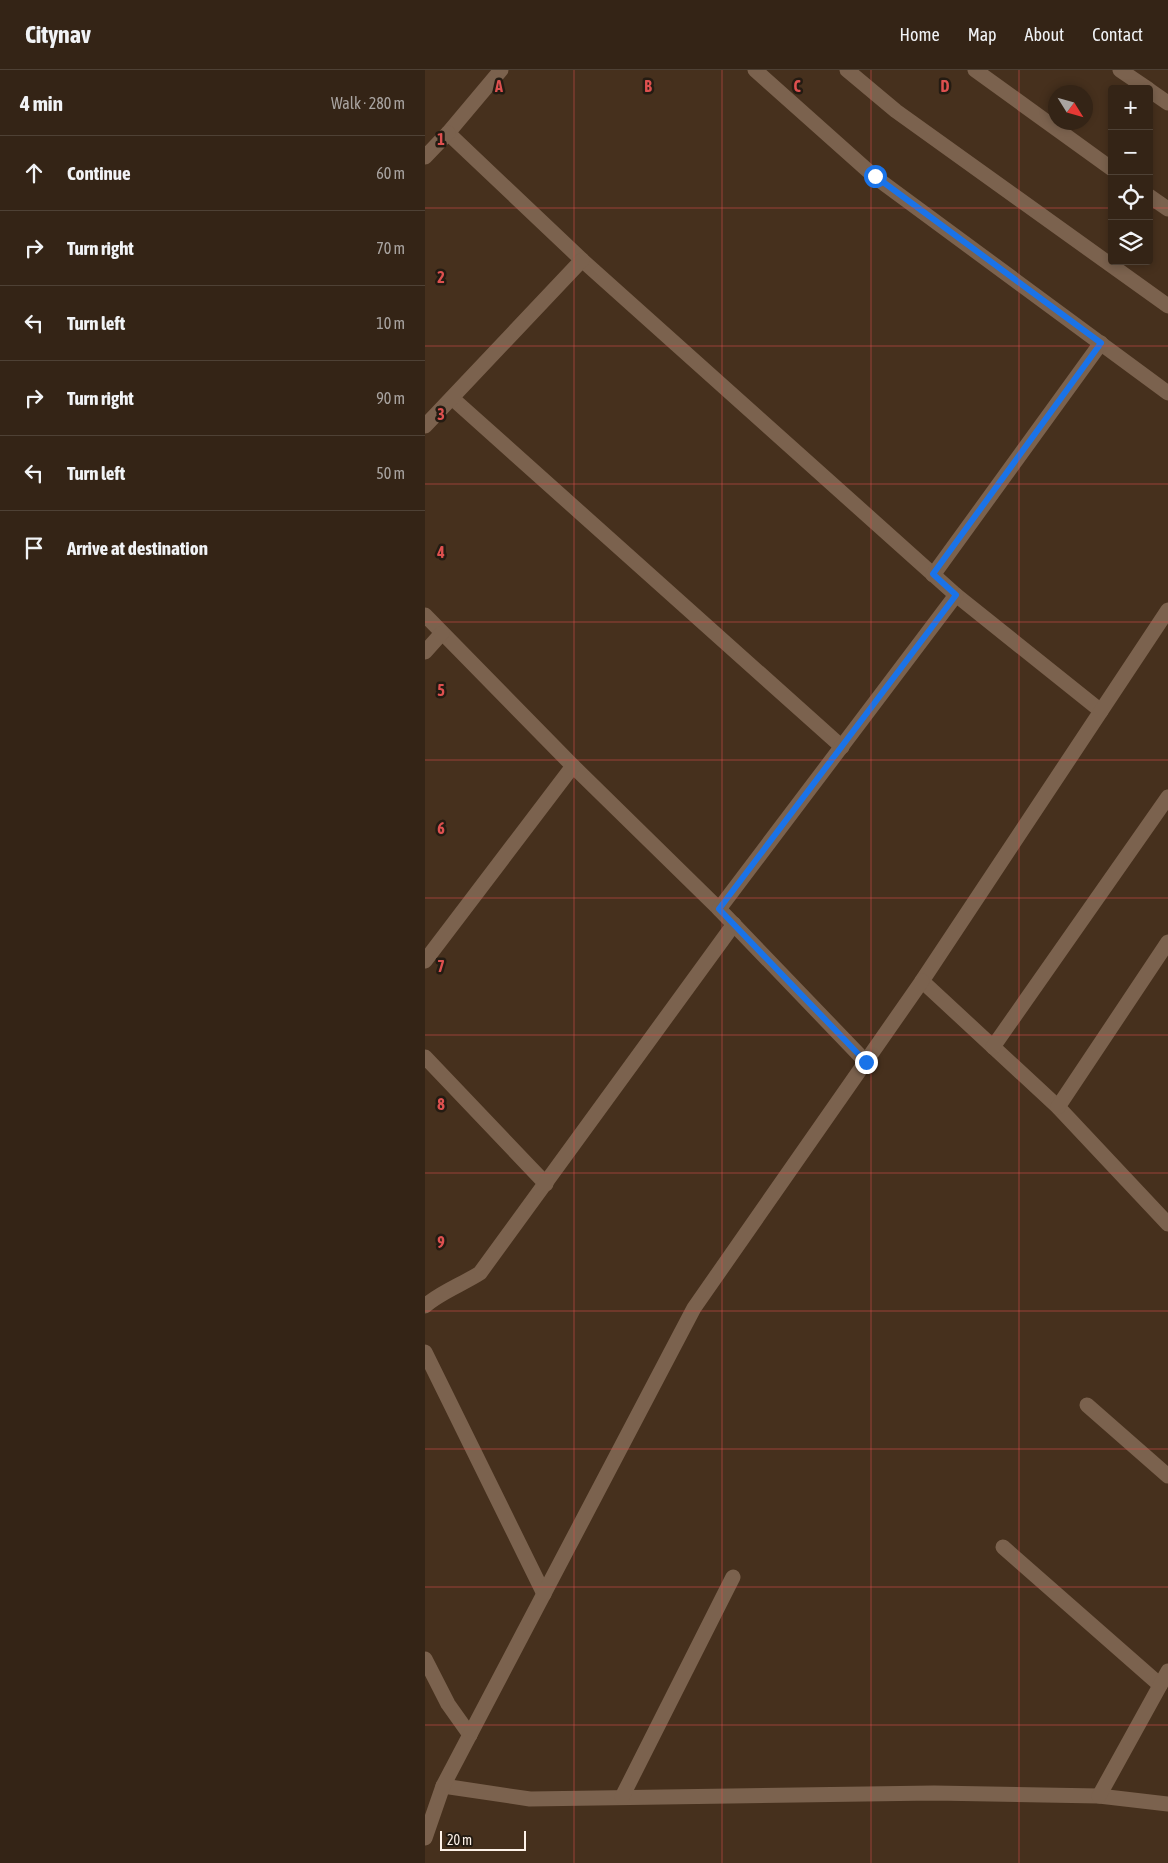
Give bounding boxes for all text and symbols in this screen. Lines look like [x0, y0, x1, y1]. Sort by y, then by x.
text: Citynav [25, 21, 91, 48]
text: Home [900, 24, 940, 45]
text: Map [968, 24, 997, 45]
text: About [1025, 24, 1064, 45]
text: Contact [1092, 24, 1143, 45]
text: A [494, 77, 503, 95]
text: B [644, 77, 652, 95]
text: C [793, 77, 801, 95]
text: D [941, 77, 950, 95]
north arrow [1048, 85, 1093, 130]
map controls [1108, 85, 1153, 265]
button: + [1108, 85, 1153, 130]
text: 4 min [20, 91, 63, 115]
text: Walk · 280 m [331, 94, 405, 112]
text: 1 [437, 130, 445, 148]
button: − [1108, 130, 1153, 175]
icon: ahead [20, 159, 48, 187]
text: Continue [67, 162, 131, 184]
text: 60 m [376, 164, 405, 182]
route start [864, 165, 887, 188]
button: locate [1108, 175, 1153, 220]
button: layers [1108, 220, 1153, 265]
icon: right [20, 234, 48, 262]
text: Turn right [67, 237, 134, 259]
text: 70 m [376, 239, 405, 257]
text: 2 [437, 268, 445, 286]
icon: left [20, 309, 48, 337]
text: Turn left [67, 312, 125, 334]
text: 10 m [376, 314, 405, 332]
icon: right [20, 384, 48, 412]
text: Turn right [67, 387, 134, 409]
text: 90 m [376, 389, 405, 407]
text: 3 [437, 405, 445, 423]
icon: left [20, 459, 48, 487]
text: Turn left [67, 462, 125, 484]
text: 50 m [376, 464, 405, 482]
icon: arrive [20, 534, 48, 562]
text: Arrive at destination [67, 537, 208, 559]
text: 4 [436, 543, 445, 561]
text: 5 [437, 681, 445, 699]
text: 6 [437, 819, 445, 837]
text: 7 [437, 957, 445, 975]
route end [855, 1051, 878, 1074]
text: 8 [437, 1095, 445, 1113]
text: 9 [437, 1233, 445, 1251]
scale bar [440, 1828, 526, 1851]
text: 20 m [447, 1832, 472, 1848]

